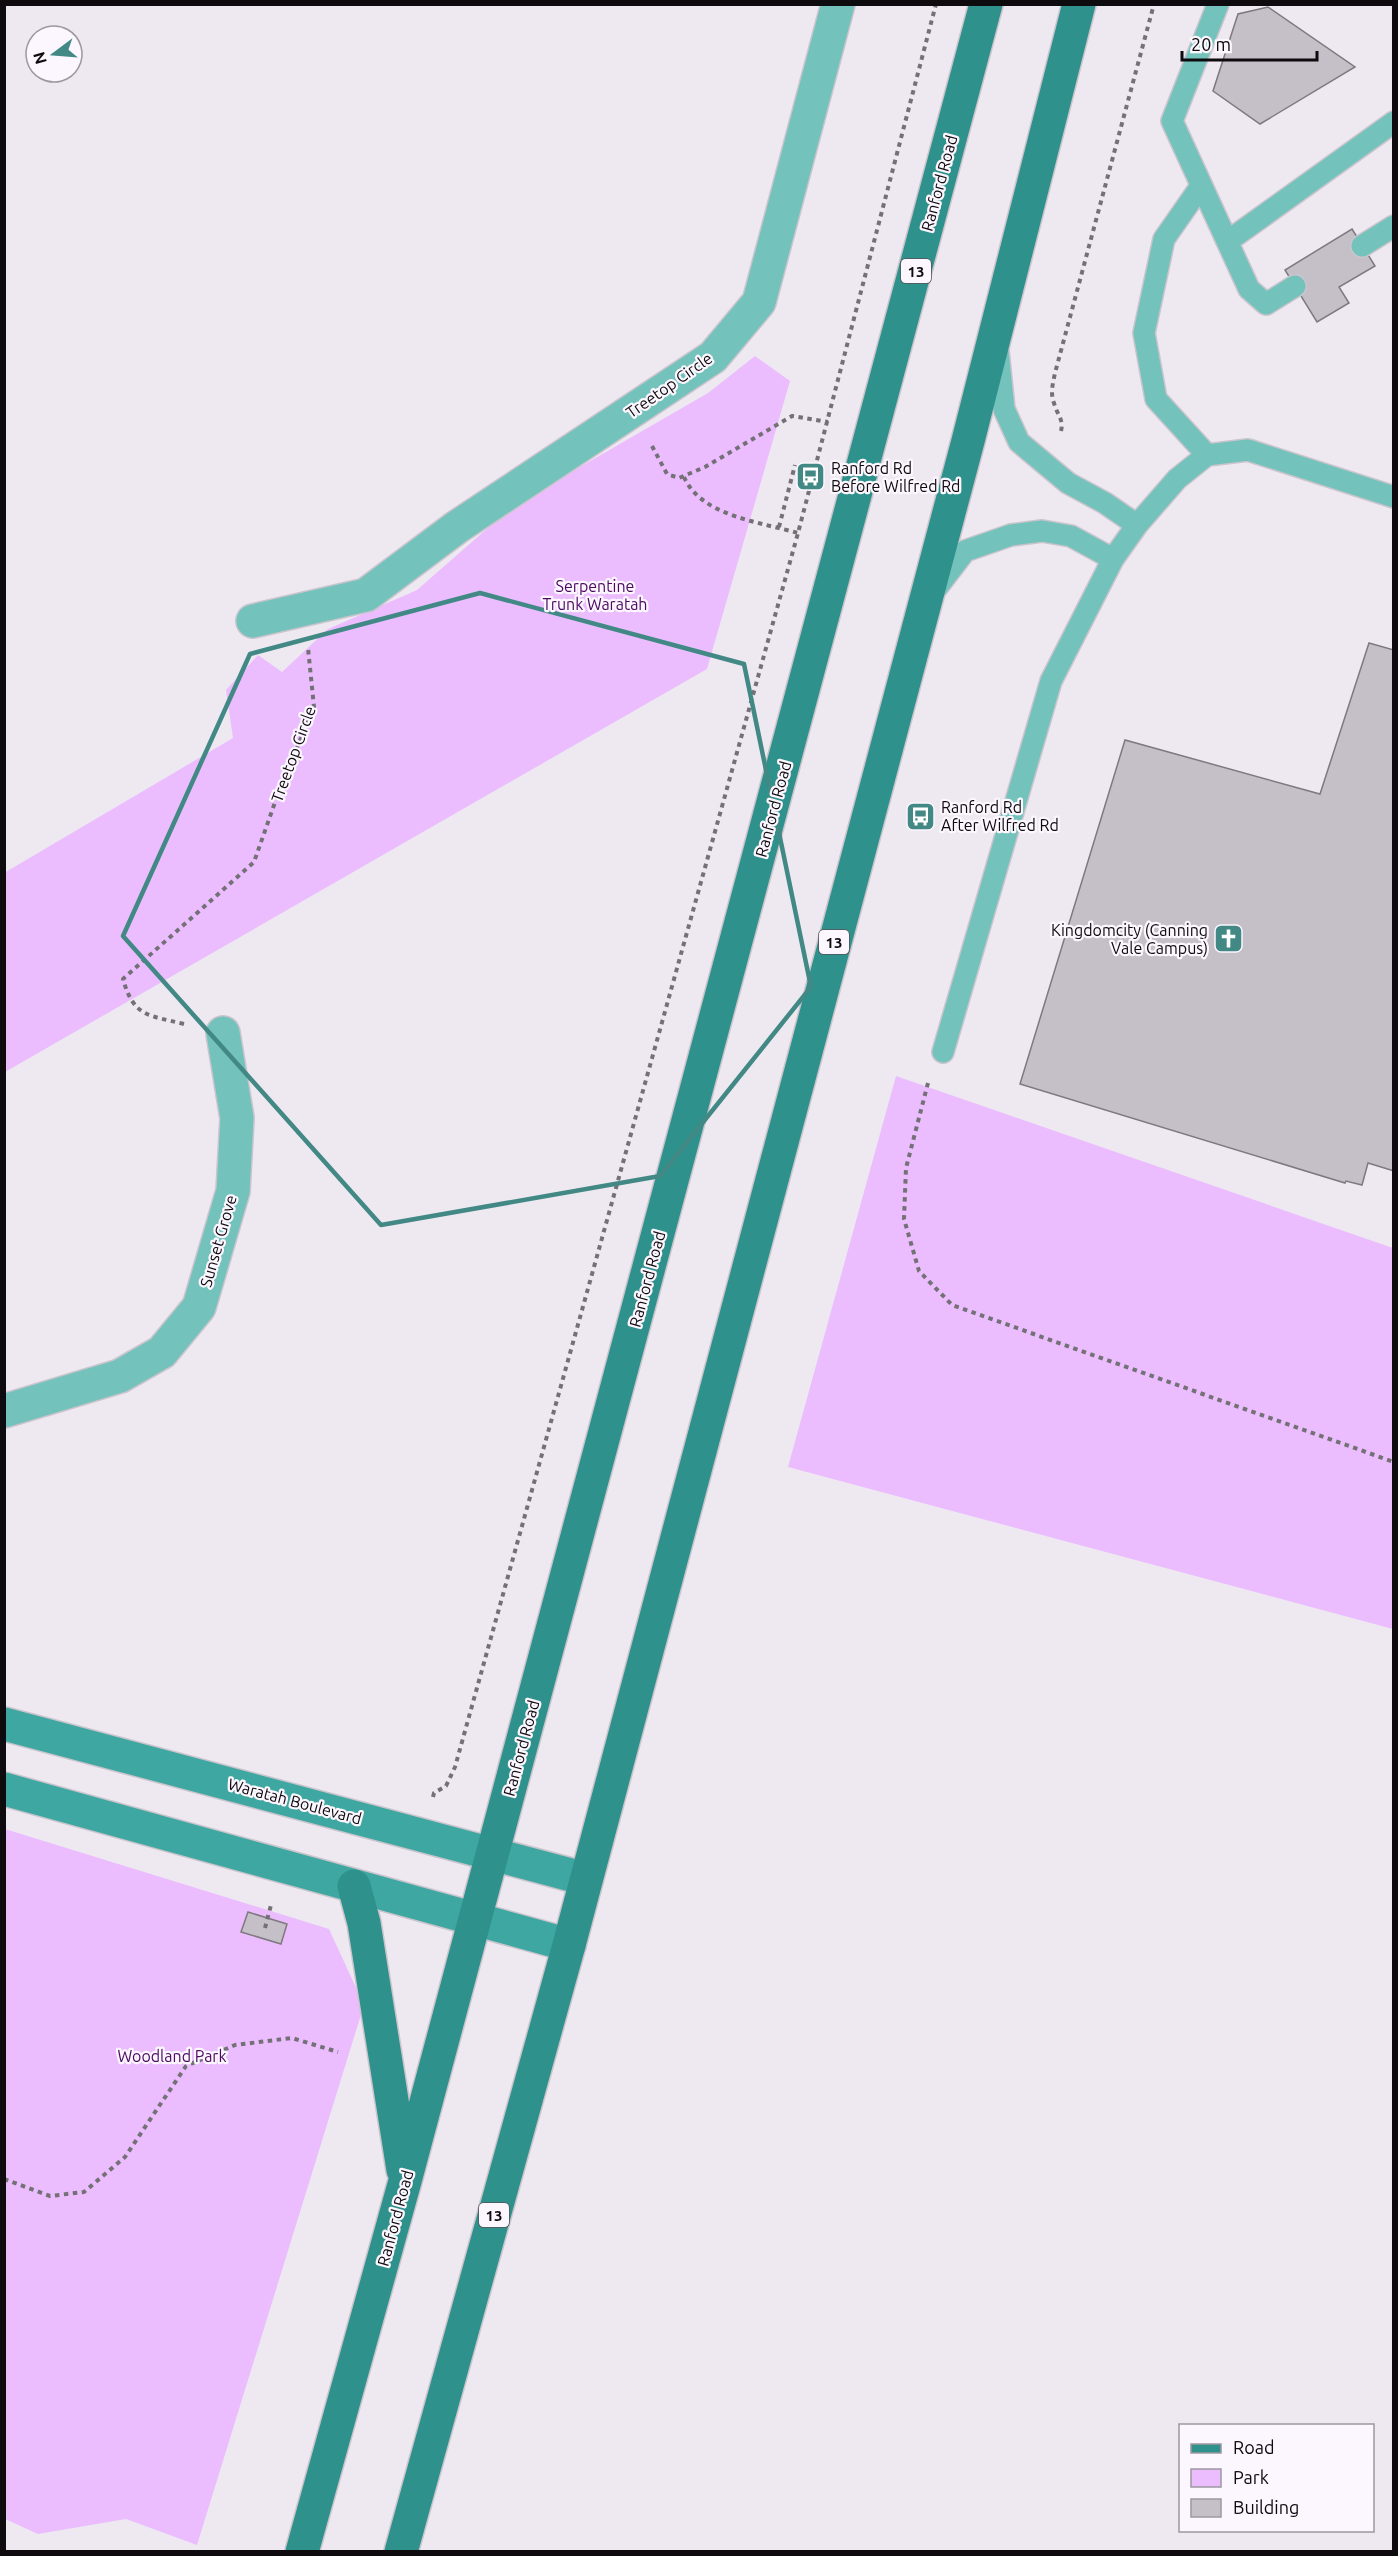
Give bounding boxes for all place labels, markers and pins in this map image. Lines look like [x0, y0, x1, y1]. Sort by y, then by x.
place label: Ranford Rd Before Wilfred Rd [831, 459, 960, 495]
bus stop icon: Ranford Rd Before Wilfred Rd [794, 461, 826, 493]
place label: Ranford Rd After Wilfred Rd [941, 798, 1059, 834]
bus stop icon: Ranford Rd After Wilfred Rd [904, 800, 936, 832]
place label: Kingdomcity (Canning Vale Campus) [1051, 921, 1208, 958]
church icon: Kingdomcity (Canning Vale Campus) [1213, 923, 1245, 955]

